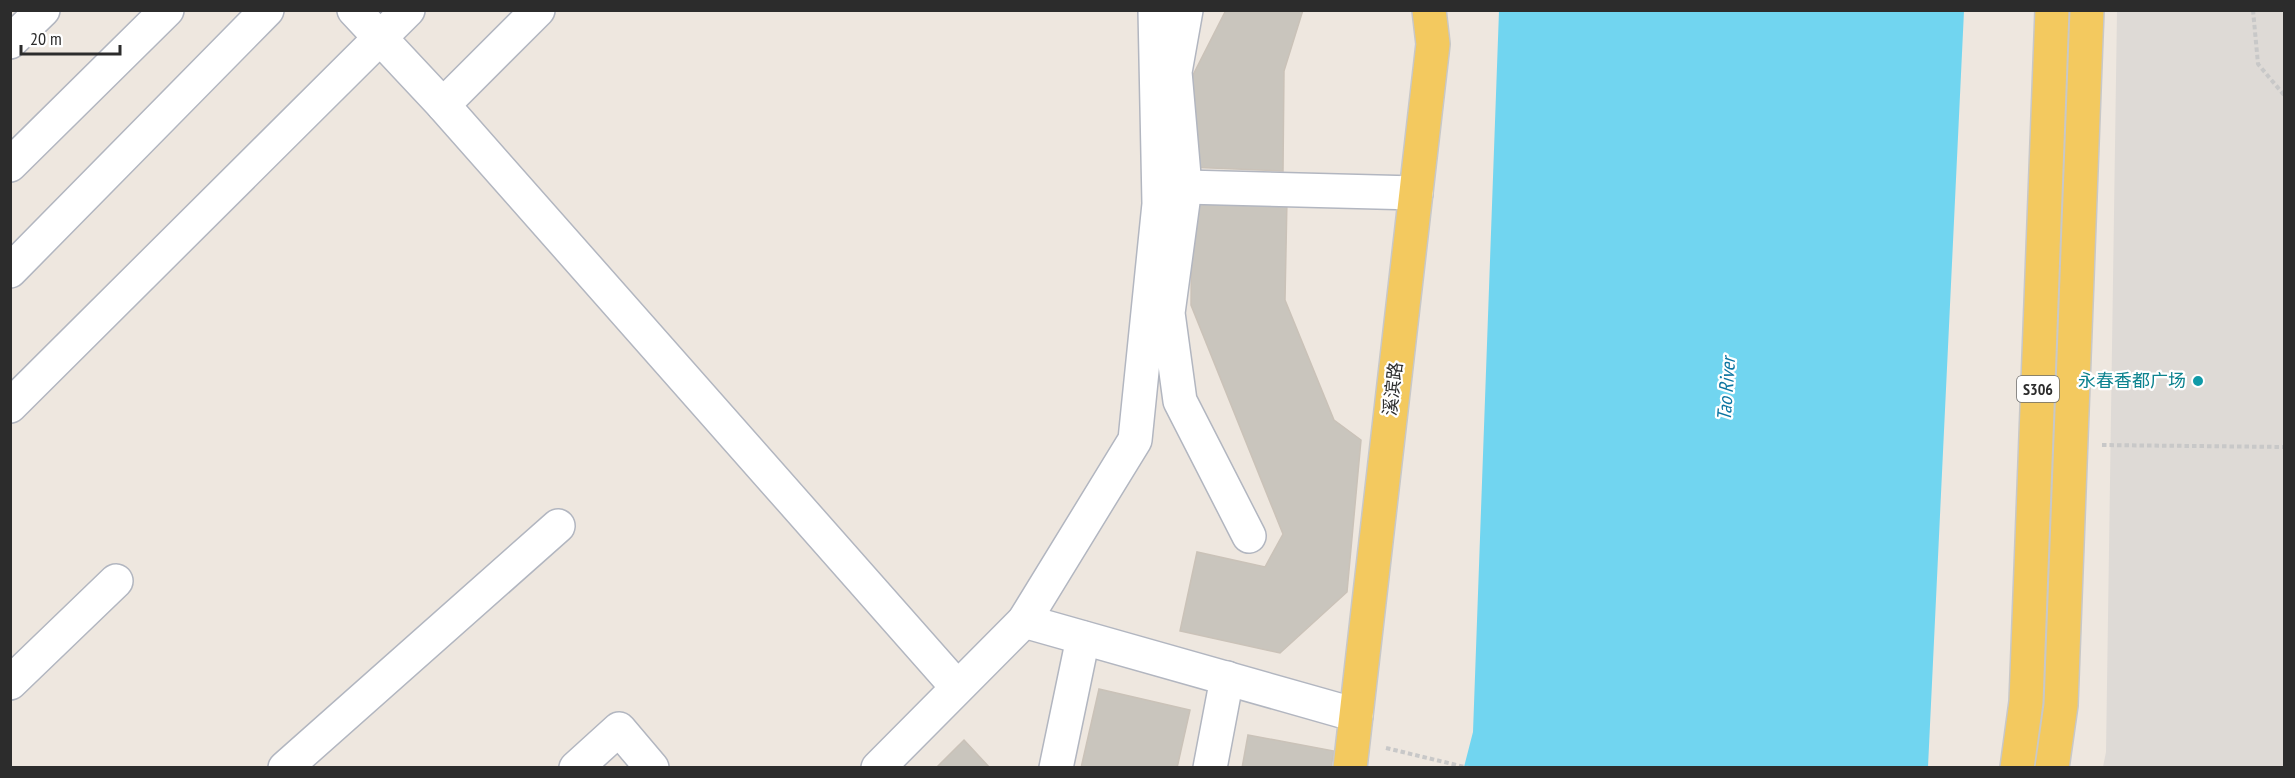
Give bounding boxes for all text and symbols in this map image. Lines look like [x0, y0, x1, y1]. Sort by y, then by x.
scale bar [21, 18, 120, 56]
text: 20 m [30, 27, 62, 50]
water label: Tao River [1711, 354, 1741, 422]
street label: 溪滨路 [1378, 361, 1407, 417]
place label: 永春香都广场 [2078, 369, 2186, 392]
marker: 永春香都广场 [2191, 374, 2205, 388]
road number: S306 [2017, 376, 2059, 402]

